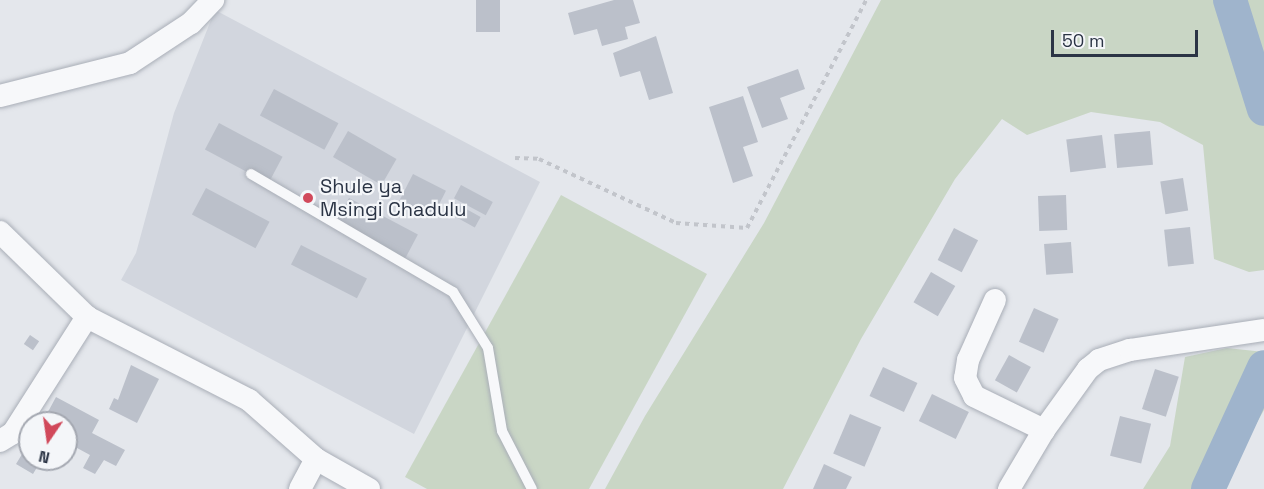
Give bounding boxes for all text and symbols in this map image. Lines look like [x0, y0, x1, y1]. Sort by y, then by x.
scale bar [1054, 18, 1201, 56]
text: 50 m [1062, 29, 1104, 52]
place label: Shule ya Msingi Chadulu [320, 174, 466, 221]
marker: Shule ya Msingi Chadulu [301, 191, 315, 205]
north arrow [18, 411, 78, 471]
text: N [37, 446, 52, 469]

